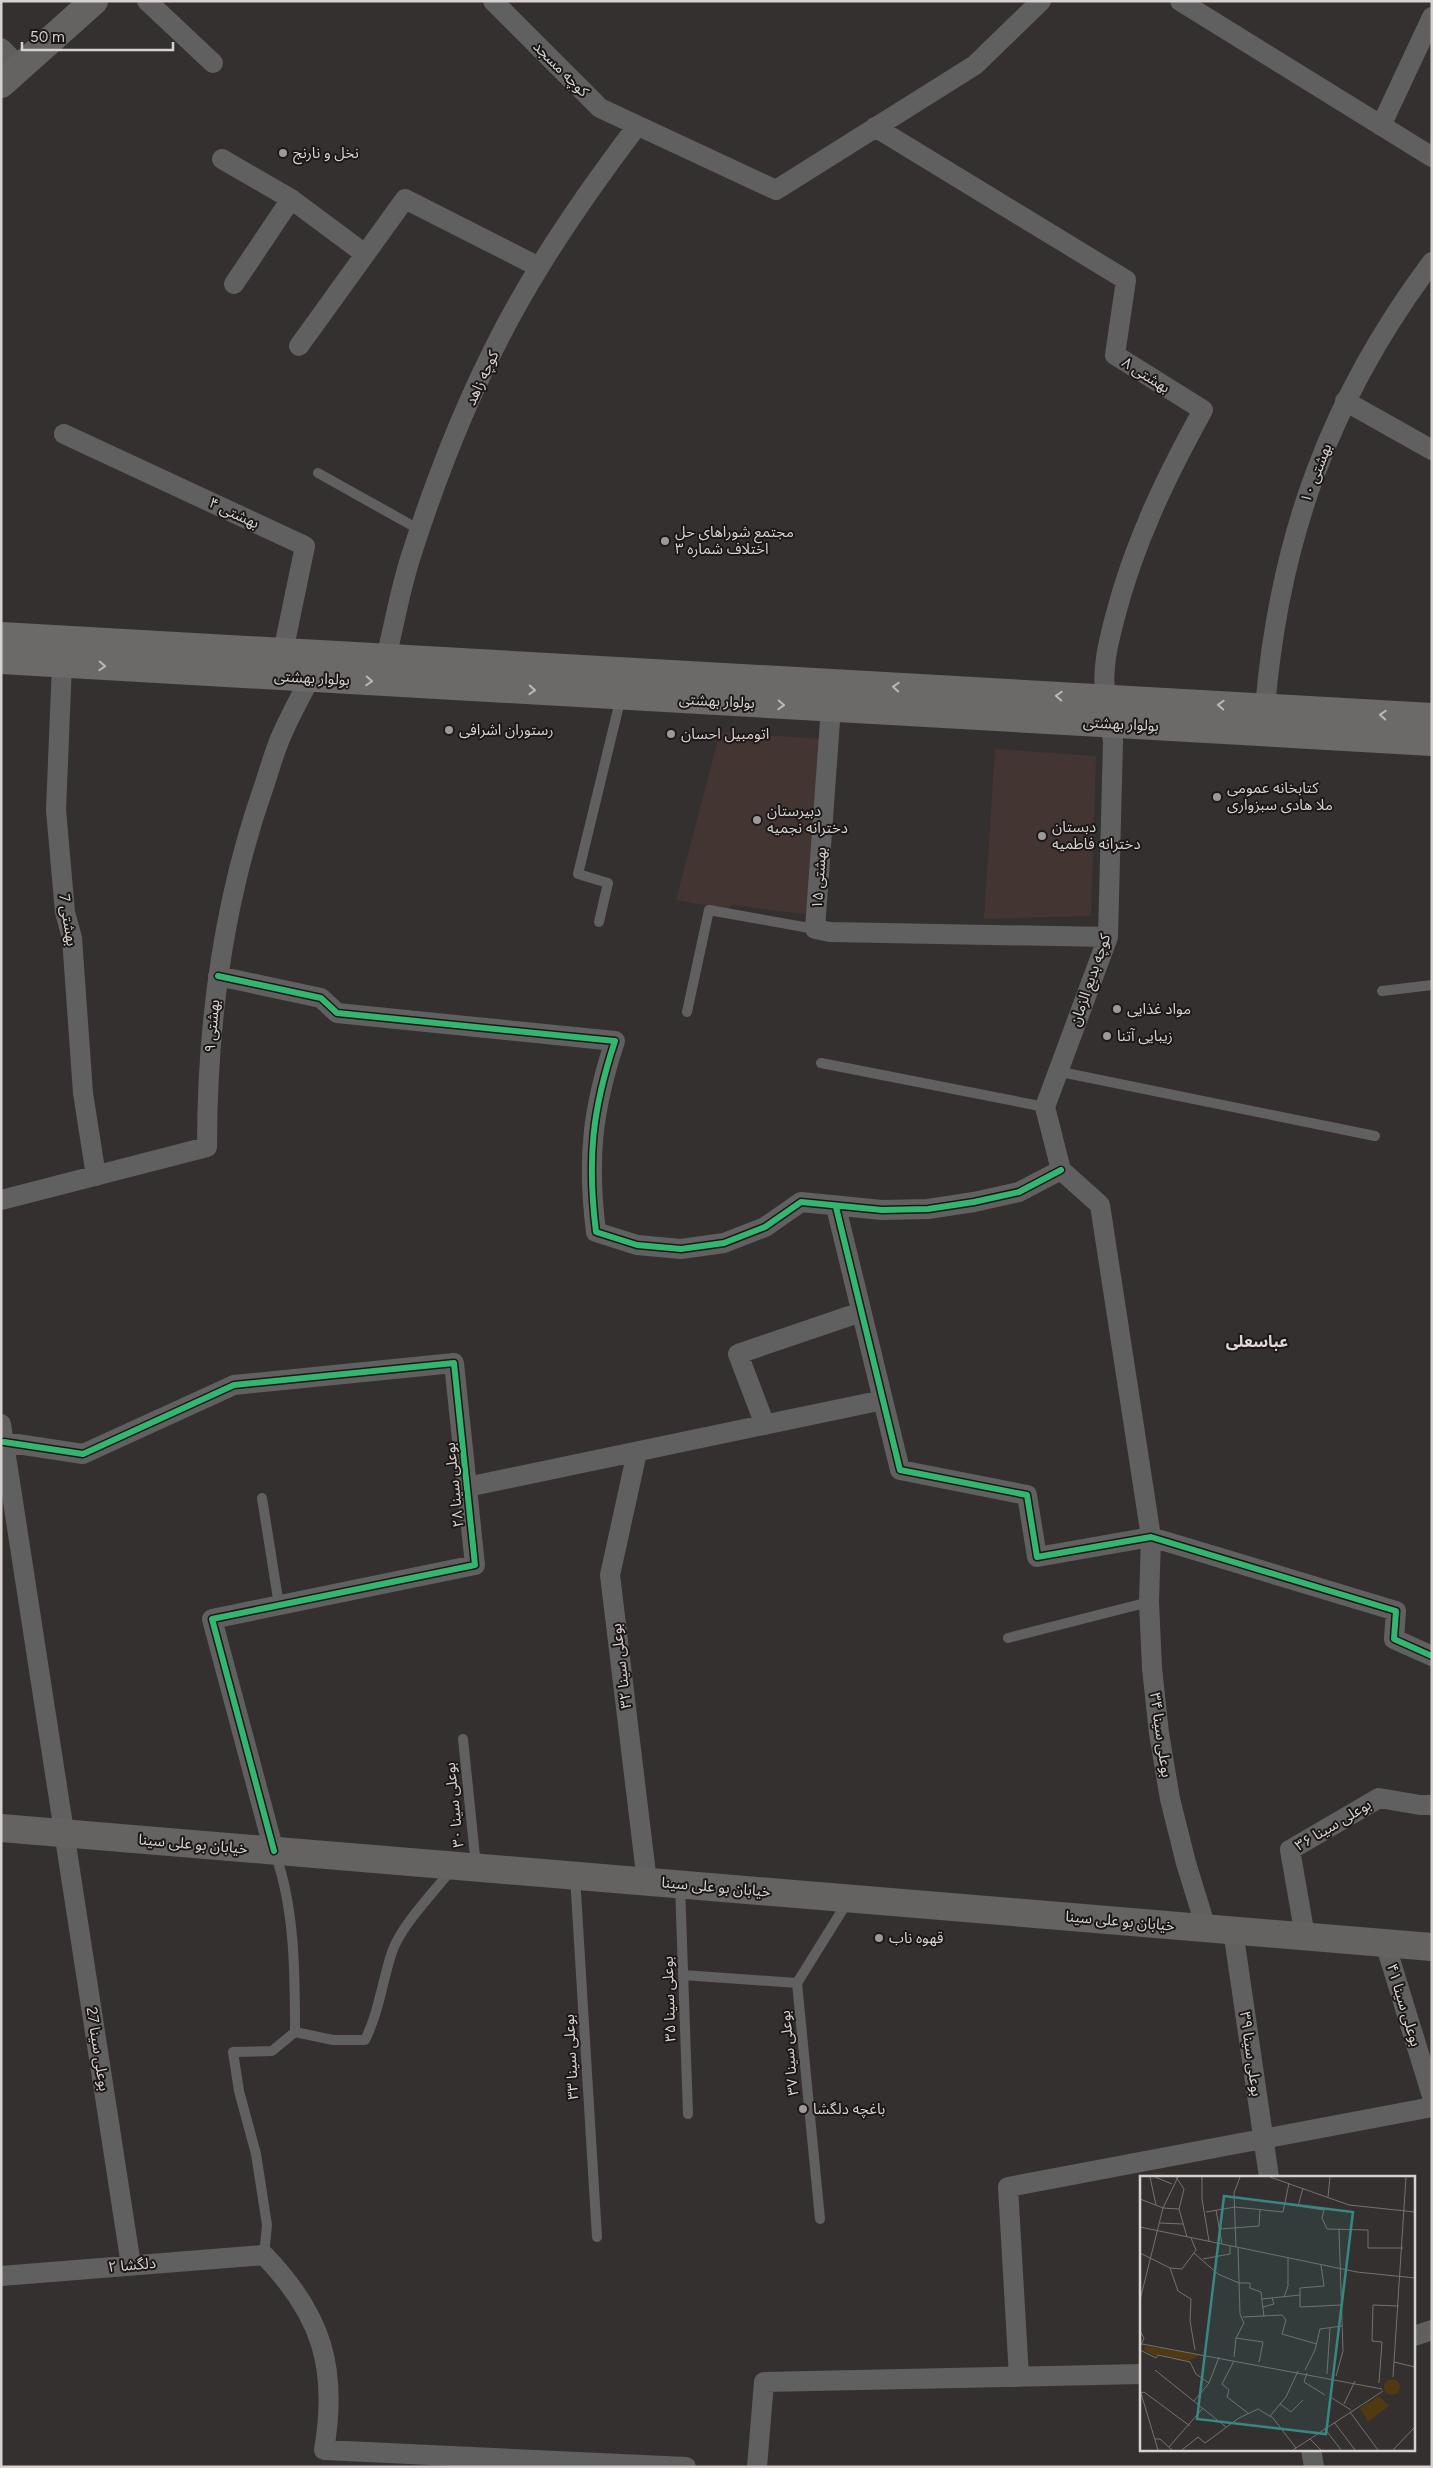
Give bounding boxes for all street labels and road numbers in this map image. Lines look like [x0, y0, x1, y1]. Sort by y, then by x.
street label: کوچه مسجد [529, 37, 593, 102]
street label: کوچه زاهد [462, 347, 504, 409]
street label: بهشتی ۸ [1119, 353, 1173, 397]
street label: بهشتی ۱۰ [1297, 441, 1335, 505]
street label: بهشتی ۴ [206, 494, 262, 532]
street label: بولوار بهشتی [274, 667, 350, 689]
street label: بولوار بهشتی [679, 690, 755, 712]
street label: بولوار بهشتی [1083, 713, 1159, 735]
street label: بهشتی ۱۵ [808, 846, 830, 910]
street label: بهشتی 7 [55, 893, 81, 947]
street label: کوچه بدیع الزمان [1066, 931, 1117, 1030]
street label: بهشتی ۹ [201, 999, 223, 1053]
street label: بوعلی سینا ۲۸ [441, 1441, 467, 1529]
street label: بوعلی سینا ۳۲ [607, 1622, 635, 1710]
street label: بوعلی سینا ۳۴ [1146, 1691, 1176, 1779]
street label: بوعلی سینا ۳۰ [441, 1761, 467, 1849]
street label: بوعلی سینا ۳۶ [1292, 1795, 1374, 1855]
street label: خیابان بو علی سینا [138, 1830, 249, 1858]
street label: خیابان بو علی سینا [661, 1873, 772, 1901]
street label: خیابان بو علی سینا [1065, 1907, 1176, 1935]
street label: بوعلی سینا ۳۵ [659, 1956, 679, 2042]
street label: بوعلی سینا ۴۱ [1383, 1961, 1425, 2049]
street label: بوعلی سینا 27 [82, 2006, 114, 2092]
street label: بوعلی سینا ۳۷ [776, 2009, 802, 2097]
street label: بوعلی سینا ۳۹ [1236, 2010, 1266, 2098]
street label: بوعلی سینا ۳۳ [560, 2014, 582, 2100]
street label: دلگشا ۲ [107, 2254, 157, 2276]

